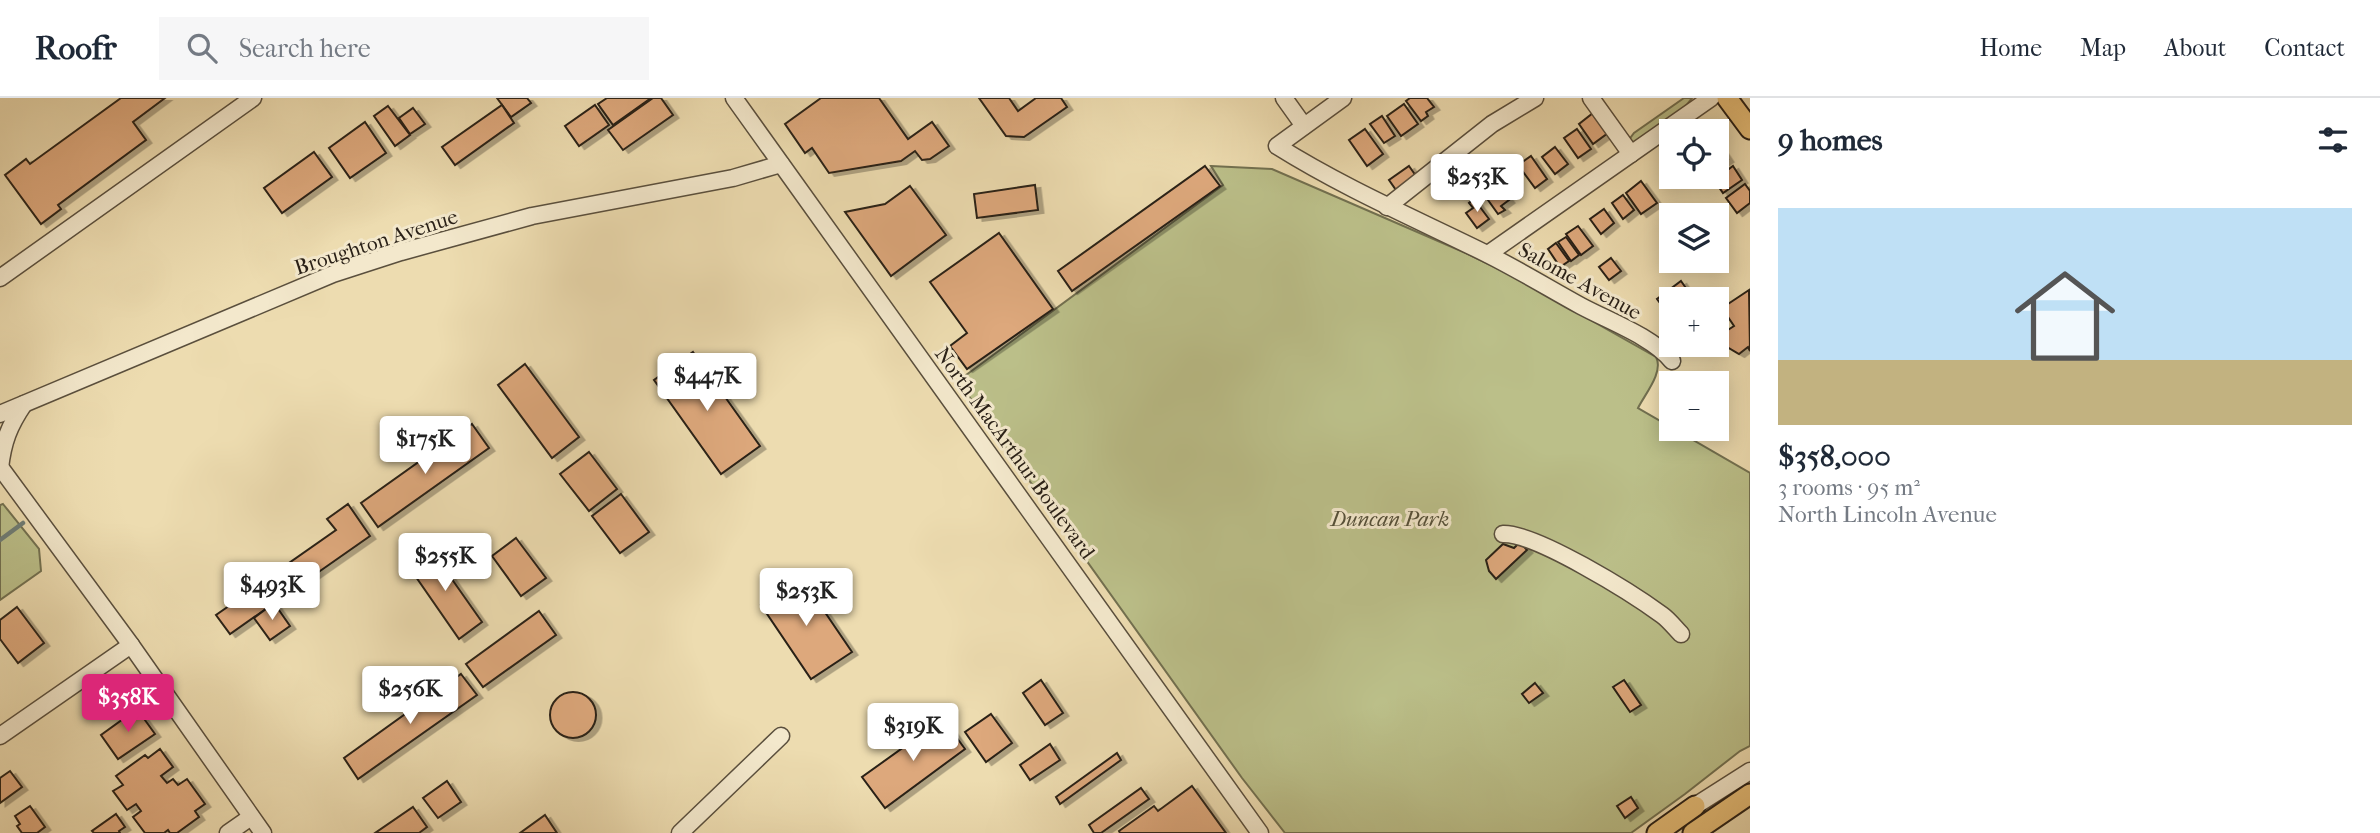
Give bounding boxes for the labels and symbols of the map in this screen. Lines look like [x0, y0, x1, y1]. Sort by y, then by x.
pin: $253K [1428, 155, 1526, 214]
street label: Broughton Avenue [291, 204, 461, 280]
street label: Salome Avenue [1514, 237, 1646, 325]
street label: North MacArthur Boulevard [930, 342, 1100, 564]
pin: $447K [658, 354, 756, 413]
pin: $175K [376, 416, 474, 476]
park label: Duncan Park [1329, 507, 1449, 531]
pin: $255K [396, 533, 494, 593]
pin: $493K [223, 562, 321, 622]
pin: $253K [757, 568, 855, 628]
pin: $256K [361, 666, 459, 726]
pin: $358K [79, 674, 177, 734]
pin: $319K [864, 704, 962, 763]

